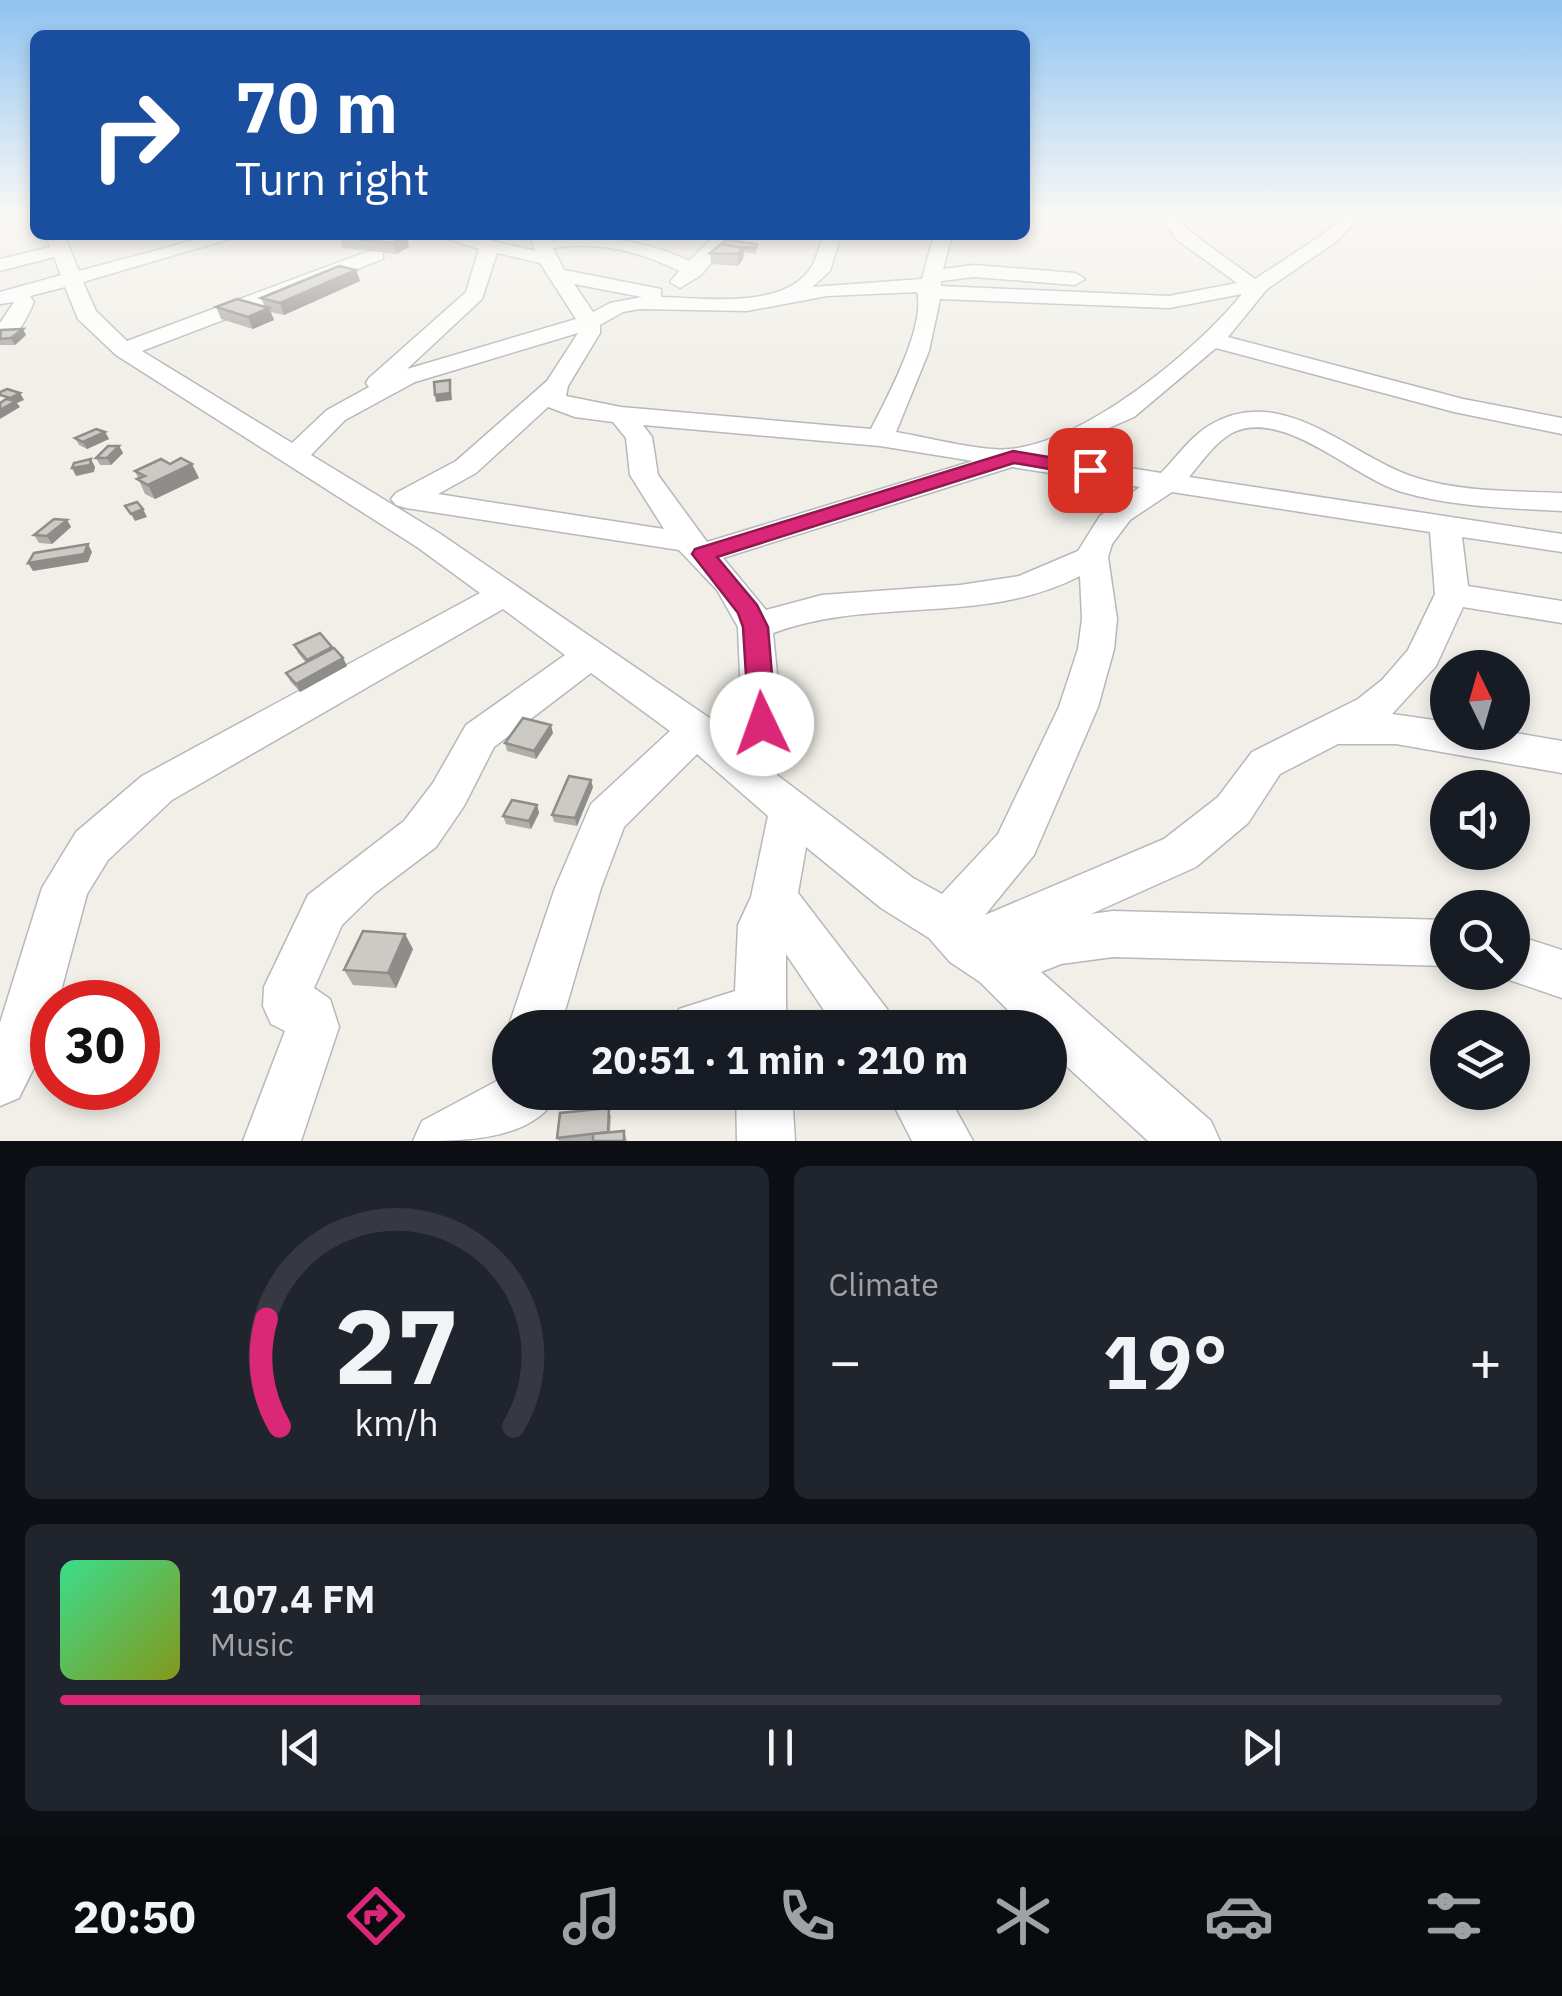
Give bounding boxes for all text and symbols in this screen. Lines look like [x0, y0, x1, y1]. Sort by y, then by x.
text: 70 m [235, 61, 398, 152]
icon: right [70, 70, 200, 200]
text: Turn right [235, 149, 430, 207]
pin [1048, 428, 1133, 513]
icon: arrive [1063, 443, 1118, 498]
north arrow [1430, 650, 1530, 750]
map controls [1430, 650, 1530, 1110]
position arrow [710, 672, 814, 776]
button: sound [1430, 770, 1530, 870]
button: search [1430, 890, 1530, 990]
speed limit sign: 30 [30, 980, 160, 1110]
button: layers [1430, 1010, 1530, 1110]
text: 20:51 · 1 min · 210 m [591, 1035, 968, 1084]
text: Climate [829, 1263, 939, 1305]
text: 27 [334, 1277, 459, 1413]
text: 19° [1103, 1312, 1228, 1410]
text: − [829, 1325, 862, 1396]
text: + [1469, 1325, 1502, 1396]
text: km/h [355, 1399, 439, 1446]
text: 107.4 FM [210, 1574, 375, 1623]
text: Music [210, 1623, 294, 1665]
icon: previous [273, 1720, 328, 1775]
icon: pause [753, 1720, 808, 1775]
icon: next [1234, 1720, 1289, 1775]
icon: directions [341, 1881, 411, 1951]
icon: music [557, 1881, 627, 1951]
icon: phone [772, 1881, 842, 1951]
icon: climate [988, 1881, 1058, 1951]
icon: car [1204, 1881, 1274, 1951]
icon: filters [1419, 1881, 1489, 1951]
text: 20:50 [73, 1887, 196, 1945]

